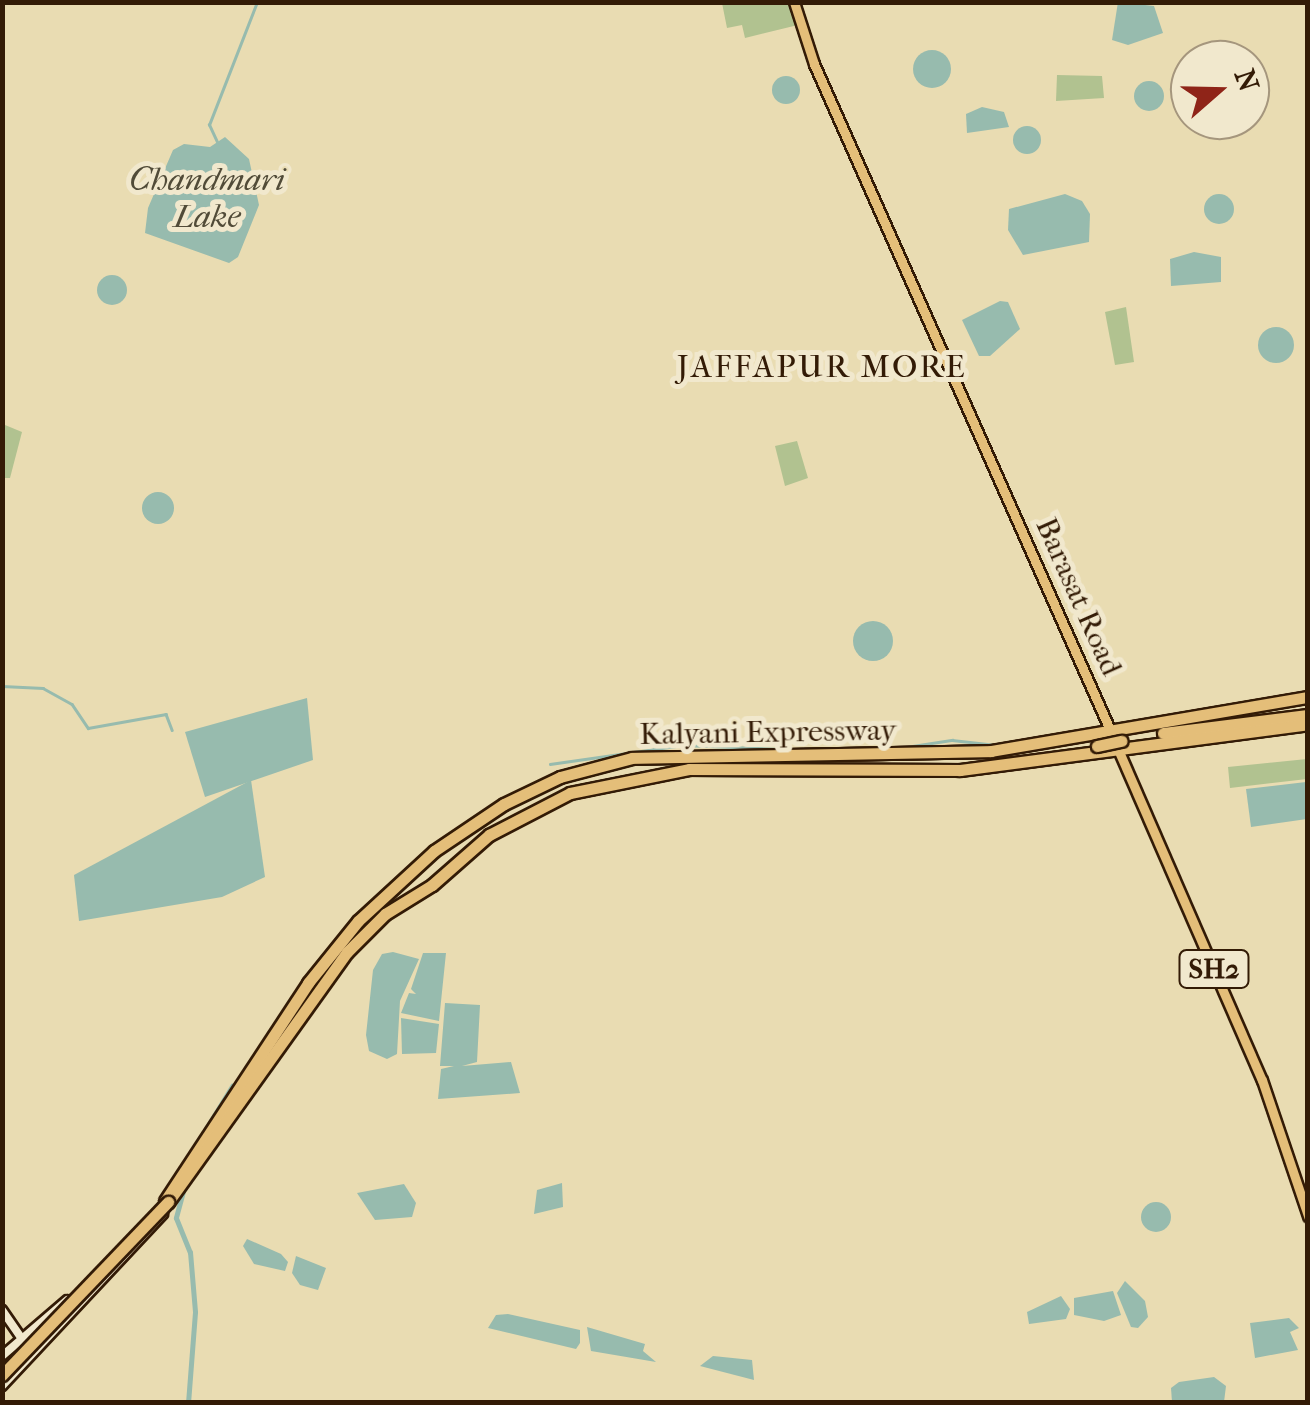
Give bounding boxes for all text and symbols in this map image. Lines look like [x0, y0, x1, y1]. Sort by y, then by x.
north arrow [1170, 40, 1270, 140]
text: N [1228, 65, 1266, 96]
water label: Chandmari Lake [129, 162, 285, 237]
district label: JAFFAPUR MORE [677, 348, 967, 386]
street label: Barasat Road [1027, 513, 1129, 681]
street label: Kalyani Expressway [639, 713, 897, 753]
road number: SH2 [1176, 946, 1252, 992]

